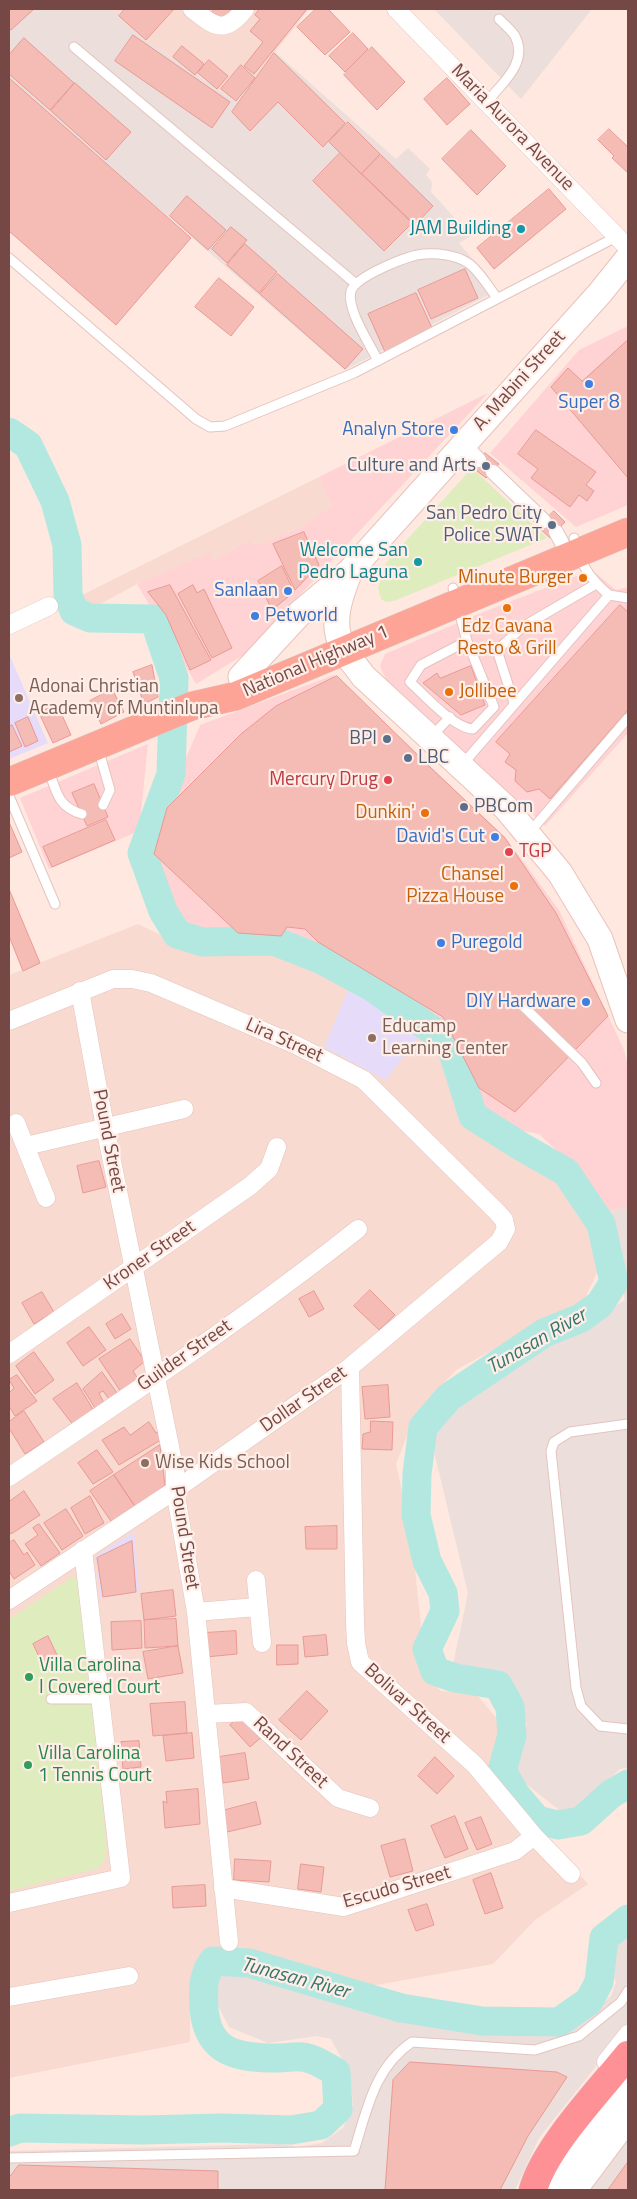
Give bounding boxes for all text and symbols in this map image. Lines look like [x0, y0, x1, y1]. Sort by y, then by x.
street label: Maria Aurora Avenue [446, 60, 578, 196]
place label: JAM Building [410, 218, 511, 240]
marker: JAM Building [515, 223, 527, 235]
street label: A. Mabini Street [469, 326, 571, 436]
marker: Super 8 [583, 378, 595, 390]
place label: Super 8 [558, 392, 620, 414]
place label: Analyn Store [342, 419, 444, 441]
marker: Analyn Store [448, 424, 460, 436]
place label: Culture and Arts [347, 455, 476, 477]
marker: Culture and Arts [480, 460, 492, 472]
place label: San Pedro City Police SWAT [426, 503, 542, 547]
marker: San Pedro City Police SWAT [546, 519, 558, 531]
place label: Welcome San Pedro Laguna [298, 540, 408, 584]
marker: Welcome San Pedro Laguna [412, 556, 424, 568]
place label: Minute Burger [458, 567, 573, 589]
marker: Minute Burger [577, 572, 589, 584]
place label: Sanlaan [214, 580, 278, 602]
marker: Sanlaan [282, 585, 294, 597]
marker: Edz Cavana Resto & Grill [501, 602, 513, 614]
place label: Petworld [265, 605, 338, 627]
marker: Petworld [249, 610, 261, 622]
place label: Edz Cavana Resto & Grill [457, 616, 557, 660]
street label: National Highway 1 [240, 621, 392, 703]
place label: Adonai Christian Academy of Muntinlupa [29, 676, 219, 720]
place label: Jollibee [459, 681, 517, 703]
marker: Jollibee [443, 686, 455, 698]
marker: Adonai Christian Academy of Muntinlupa [13, 692, 25, 704]
place label: BPI [349, 728, 377, 750]
marker: BPI [381, 733, 393, 745]
place label: LBC [418, 747, 449, 769]
marker: LBC [402, 752, 414, 764]
place label: Mercury Drug [269, 769, 378, 791]
marker: Mercury Drug [382, 774, 394, 786]
place label: PBCom [474, 796, 533, 818]
marker: PBCom [458, 801, 470, 813]
place label: Dunkin' [355, 802, 415, 824]
marker: Dunkin' [419, 807, 431, 819]
place label: David's Cut [396, 826, 485, 848]
marker: David's Cut [489, 831, 501, 843]
place label: TGP [519, 841, 552, 863]
marker: TGP [503, 846, 515, 858]
place label: Chansel Pizza House [406, 864, 504, 908]
marker: Chansel Pizza House [508, 880, 520, 892]
place label: Puregold [451, 932, 523, 954]
marker: Puregold [435, 937, 447, 949]
place label: DIY Hardware [466, 991, 576, 1013]
marker: DIY Hardware [580, 996, 592, 1008]
street label: Lira Street [242, 1014, 326, 1068]
place label: Educamp Learning Center [382, 1016, 508, 1060]
marker: Educamp Learning Center [366, 1032, 378, 1044]
street label: Pound Street [87, 1087, 129, 1195]
street label: Kroner Street [100, 1216, 200, 1296]
water label: Tunasan River [483, 1304, 591, 1380]
street label: Guilder Street [134, 1315, 236, 1397]
street label: Dollar Street [256, 1362, 352, 1438]
place label: Wise Kids School [155, 1452, 290, 1474]
marker: Wise Kids School [139, 1457, 151, 1469]
street label: Pound Street [165, 1484, 203, 1592]
place label: Villa Carolina I Covered Court [39, 1655, 160, 1699]
street label: Bolivar Street [359, 1659, 455, 1749]
marker: Villa Carolina I Covered Court [23, 1671, 35, 1683]
street label: Rand Street [248, 1712, 332, 1794]
place label: Villa Carolina 1 Tennis Court [38, 1743, 152, 1787]
marker: Villa Carolina 1 Tennis Court [22, 1759, 34, 1771]
street label: Escudo Street [341, 1862, 453, 1914]
water label: Tunasan River [238, 1953, 352, 2005]

